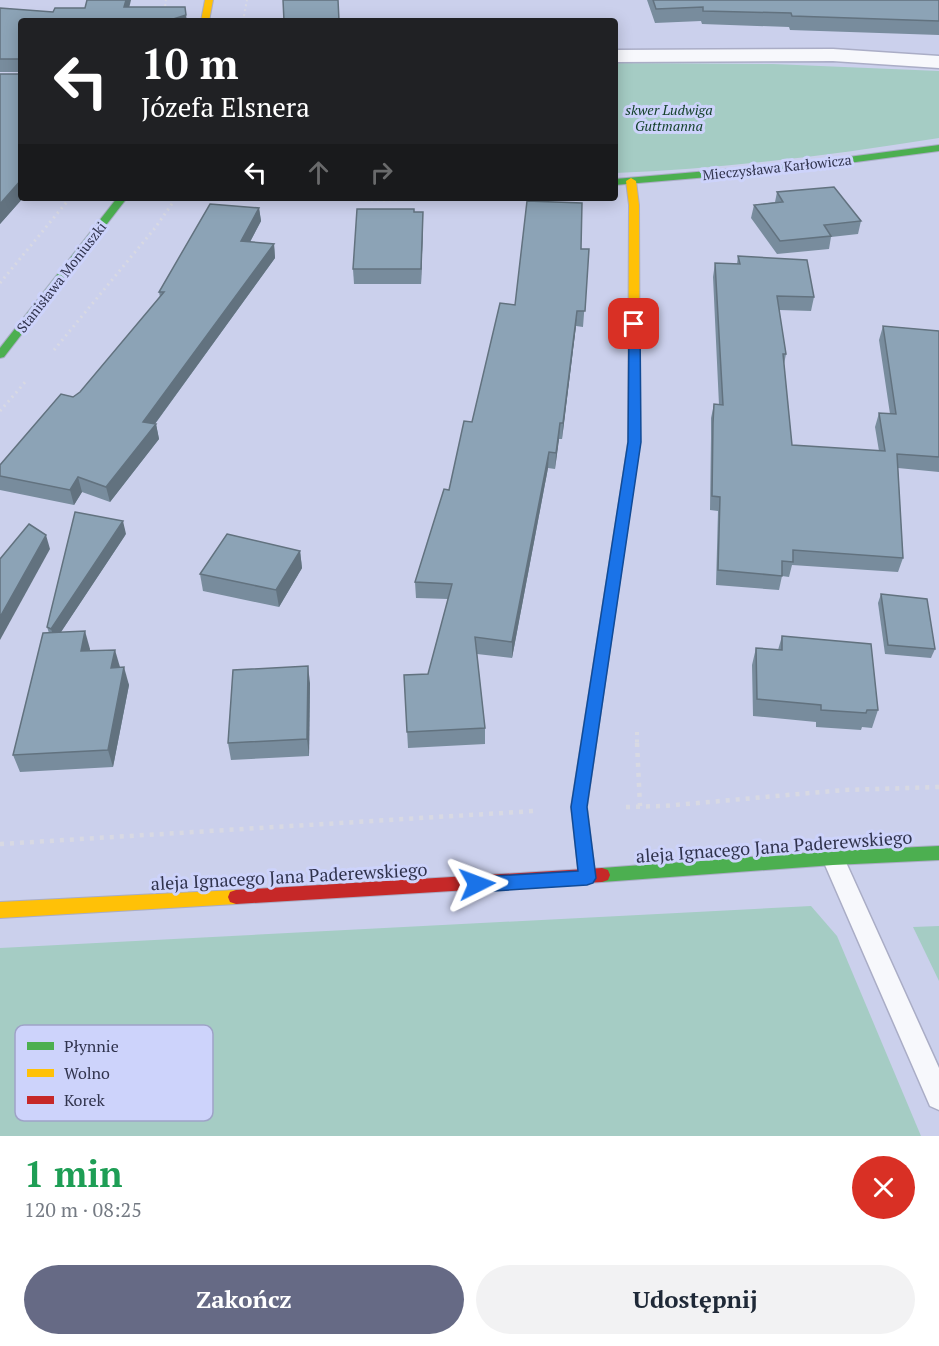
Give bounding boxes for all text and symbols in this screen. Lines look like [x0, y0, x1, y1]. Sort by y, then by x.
text: 10 m [141, 35, 239, 91]
icon: left [42, 42, 120, 120]
text: Józefa Elsnera [141, 89, 310, 125]
park label: skwer Ludwiga Guttmanna [625, 100, 713, 135]
street label: Mieczysława Karłowicza [701, 150, 853, 184]
icon: left [239, 156, 272, 189]
icon: ahead [302, 156, 335, 189]
icon: right [365, 156, 398, 189]
street label: Stanisława Moniuszki [12, 218, 110, 336]
pin [608, 298, 659, 349]
icon: arrive [617, 307, 650, 340]
street label: aleja Ignacego Jana Paderewskiego [635, 824, 913, 868]
position arrow [445, 852, 509, 916]
street label: aleja Ignacego Jana Paderewskiego [150, 857, 428, 895]
legend [15, 1025, 213, 1121]
text: Płynnie [64, 1035, 119, 1057]
text: Wolno [64, 1062, 110, 1084]
text: Korek [64, 1089, 106, 1111]
text: 1 min [24, 1150, 122, 1197]
button: close [852, 1156, 915, 1219]
text: 120 m · 08:25 [24, 1196, 142, 1223]
button: Zakończ [24, 1265, 464, 1334]
button: Udostępnij [476, 1265, 915, 1334]

